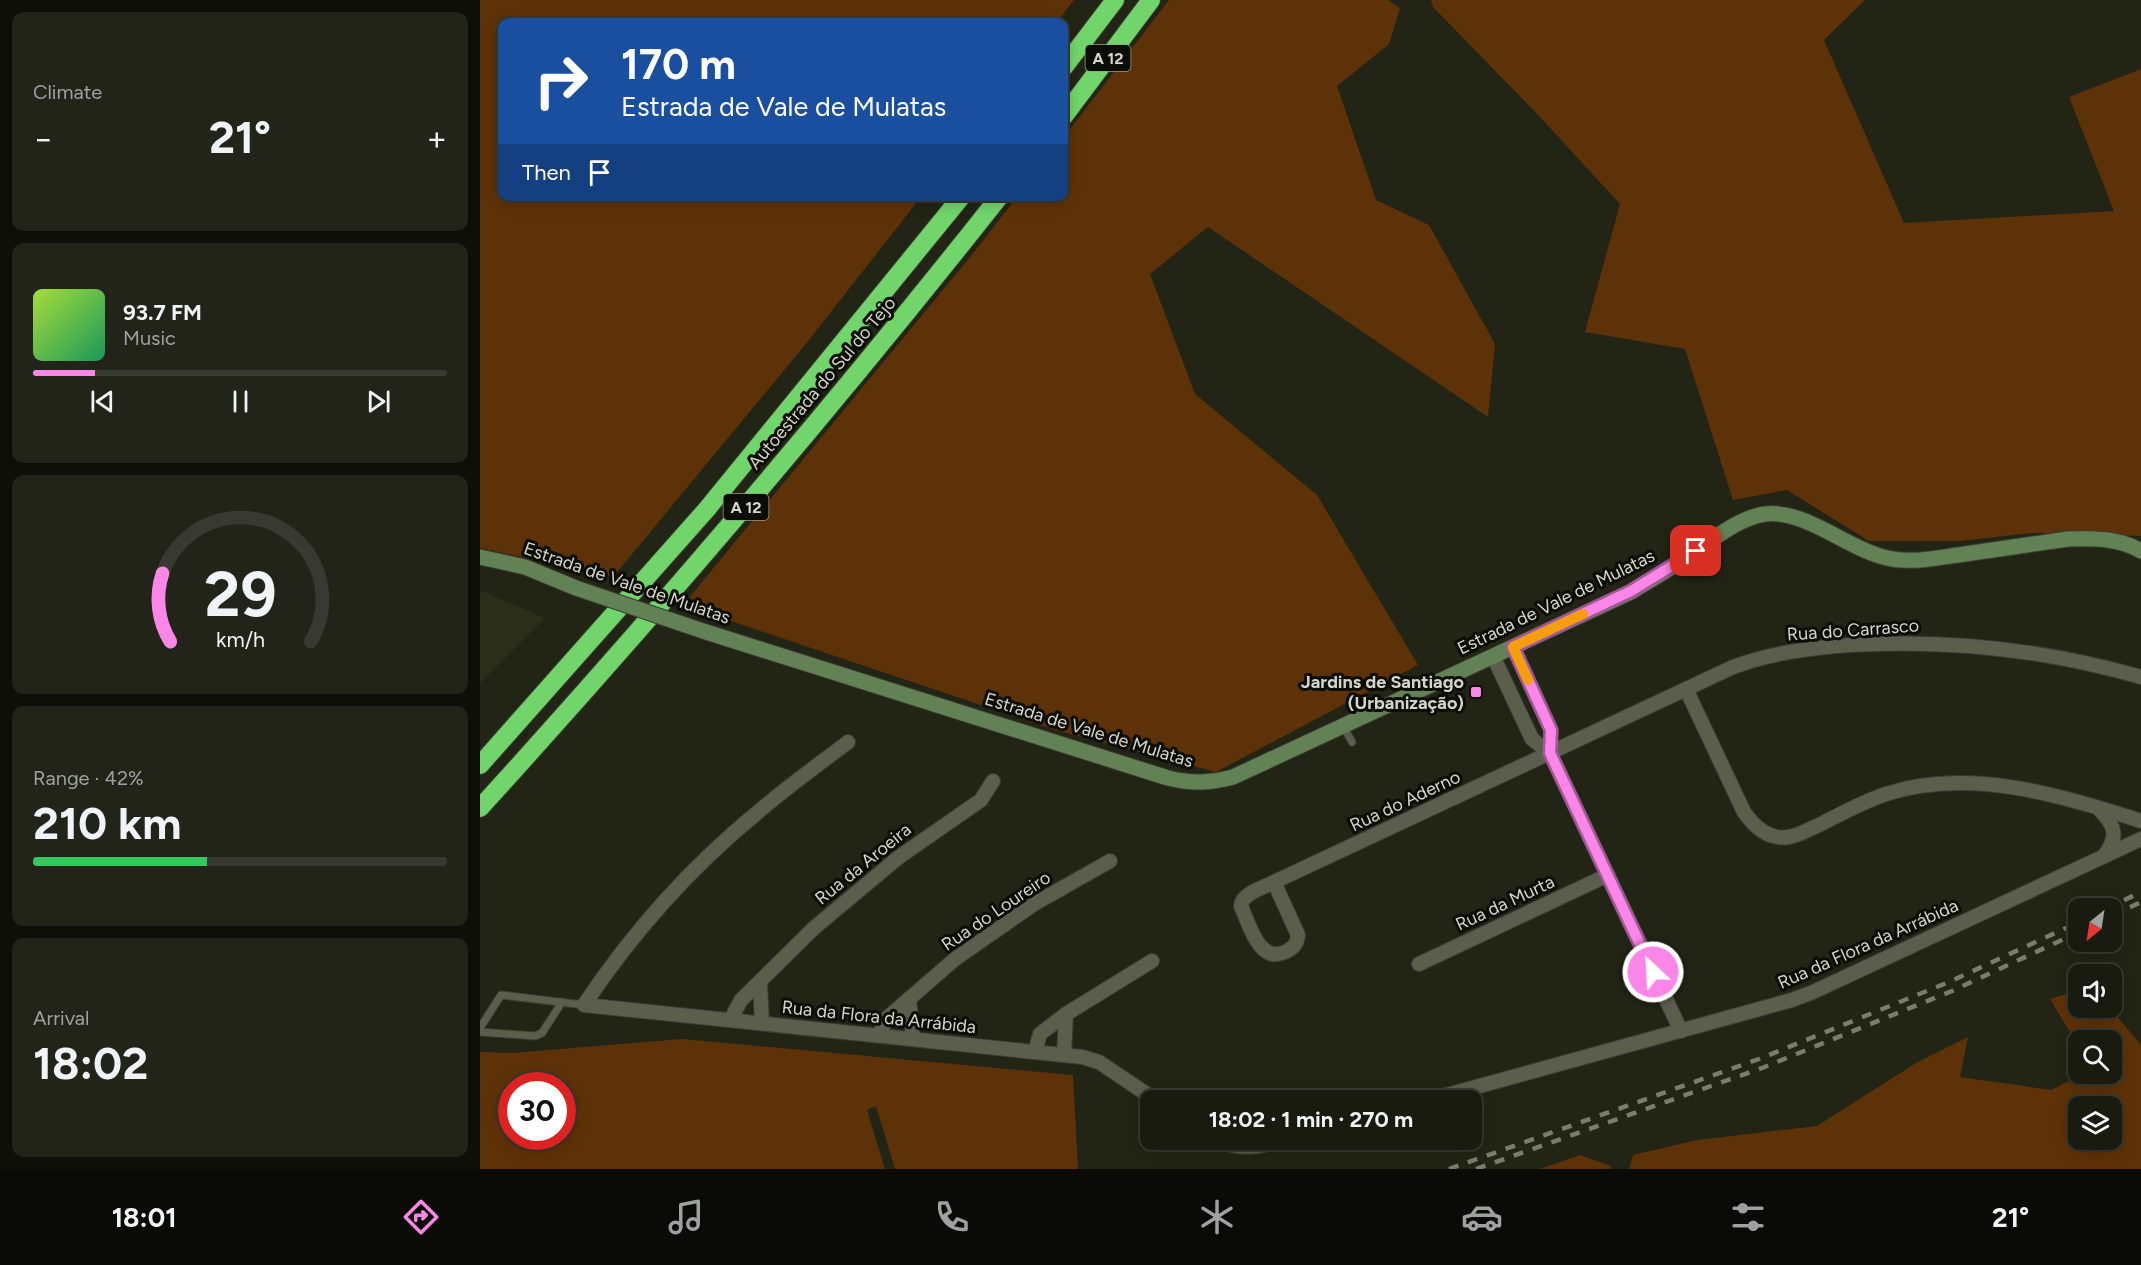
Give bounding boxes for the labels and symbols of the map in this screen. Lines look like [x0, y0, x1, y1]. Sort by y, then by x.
road number: A 12 [1086, 45, 1130, 71]
street label: Autoestrada do Sul do Tejo [743, 292, 901, 474]
road number: A 12 [724, 494, 768, 520]
pin [1670, 525, 1721, 576]
street label: Estrada de Vale de Mulatas [521, 537, 733, 629]
street label: Estrada de Vale de Mulatas [1454, 545, 1658, 659]
street label: Rua do Carrasco [1786, 614, 1920, 646]
place label: Jardins de Santiago (Urbanização) [1301, 671, 1464, 714]
marker: Jardins de Santiago (Urbanização) [1469, 685, 1483, 699]
street label: Estrada de Vale de Mulatas [982, 688, 1196, 772]
street label: Rua do Aderno [1346, 766, 1464, 836]
street label: Rua da Aroeira [811, 819, 915, 909]
street label: Rua do Loureiro [937, 866, 1055, 956]
street label: Rua da Murta [1452, 871, 1558, 935]
street label: Rua da Flora da Arrábida [1774, 894, 1962, 994]
north arrow [2068, 898, 2122, 952]
position arrow [1621, 940, 1685, 1004]
street label: Rua da Flora da Arrábida [781, 996, 977, 1038]
speed limit sign: 30 [498, 1072, 576, 1150]

